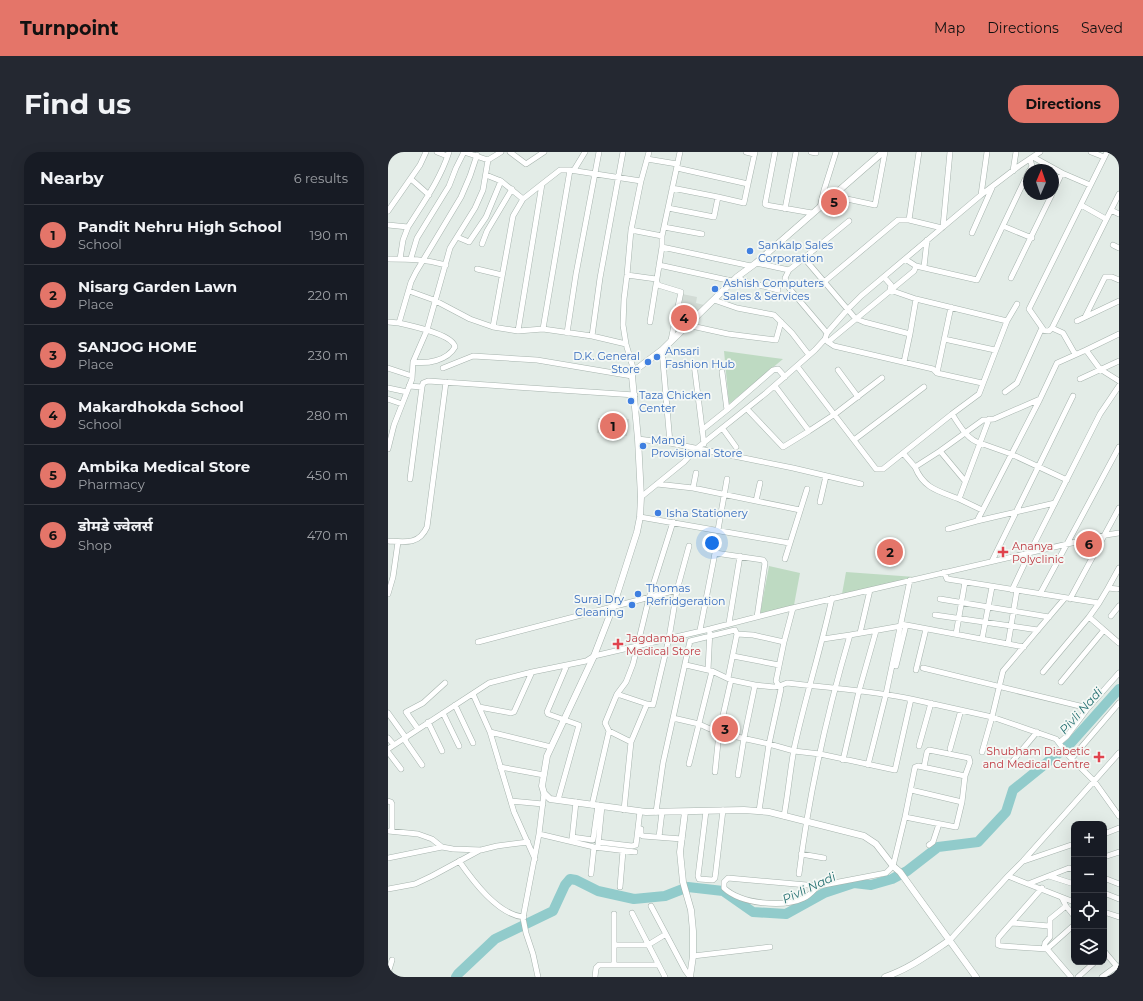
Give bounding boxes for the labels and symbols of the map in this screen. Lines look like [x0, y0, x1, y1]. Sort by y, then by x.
north arrow [1023, 164, 1059, 200]
pin: 5 [821, 187, 847, 217]
place label: Sankalp Sales Corporation [758, 238, 834, 265]
marker: Sankalp Sales Corporation [745, 246, 755, 256]
place label: Ashish Computers Sales & Services [723, 276, 825, 303]
marker: Ashish Computers Sales & Services [710, 284, 720, 294]
pin: 4 [671, 303, 697, 333]
place label: Ansari Fashion Hub [665, 344, 735, 371]
place label: D.K. General Store [573, 349, 640, 376]
marker: Ansari Fashion Hub [652, 352, 662, 362]
marker: D.K. General Store [643, 357, 653, 367]
place label: Taza Chicken Center [639, 388, 711, 415]
marker: Taza Chicken Center [626, 396, 636, 406]
pin: 1 [600, 411, 626, 441]
place label: Manoj Provisional Store [651, 433, 743, 460]
marker: Manoj Provisional Store [638, 441, 648, 451]
place label: Isha Stationery [666, 506, 748, 520]
marker: Isha Stationery [653, 508, 663, 518]
pin: 6 [1076, 529, 1102, 559]
your location [702, 533, 722, 553]
pin: 2 [877, 537, 903, 567]
place label: Ananya Polyclinic [1012, 539, 1064, 566]
marker: Ananya Polyclinic [997, 546, 1009, 558]
place label: Thomas Refridgeration [646, 581, 725, 608]
marker: Thomas Refridgeration [633, 589, 643, 599]
place label: Suraj Dry Cleaning [574, 592, 624, 619]
marker: Suraj Dry Cleaning [627, 600, 637, 610]
place label: Jagdamba Medical Store [625, 631, 701, 658]
marker: Jagdamba Medical Store [613, 639, 623, 649]
water label: Pivli Nadi [1056, 684, 1106, 737]
pin: 3 [712, 714, 738, 744]
place label: Shubham Diabetic and Medical Centre [983, 744, 1090, 771]
marker: Shubham Diabetic and Medical Centre [1093, 751, 1105, 763]
water label: Pivli Nadi [780, 868, 839, 906]

